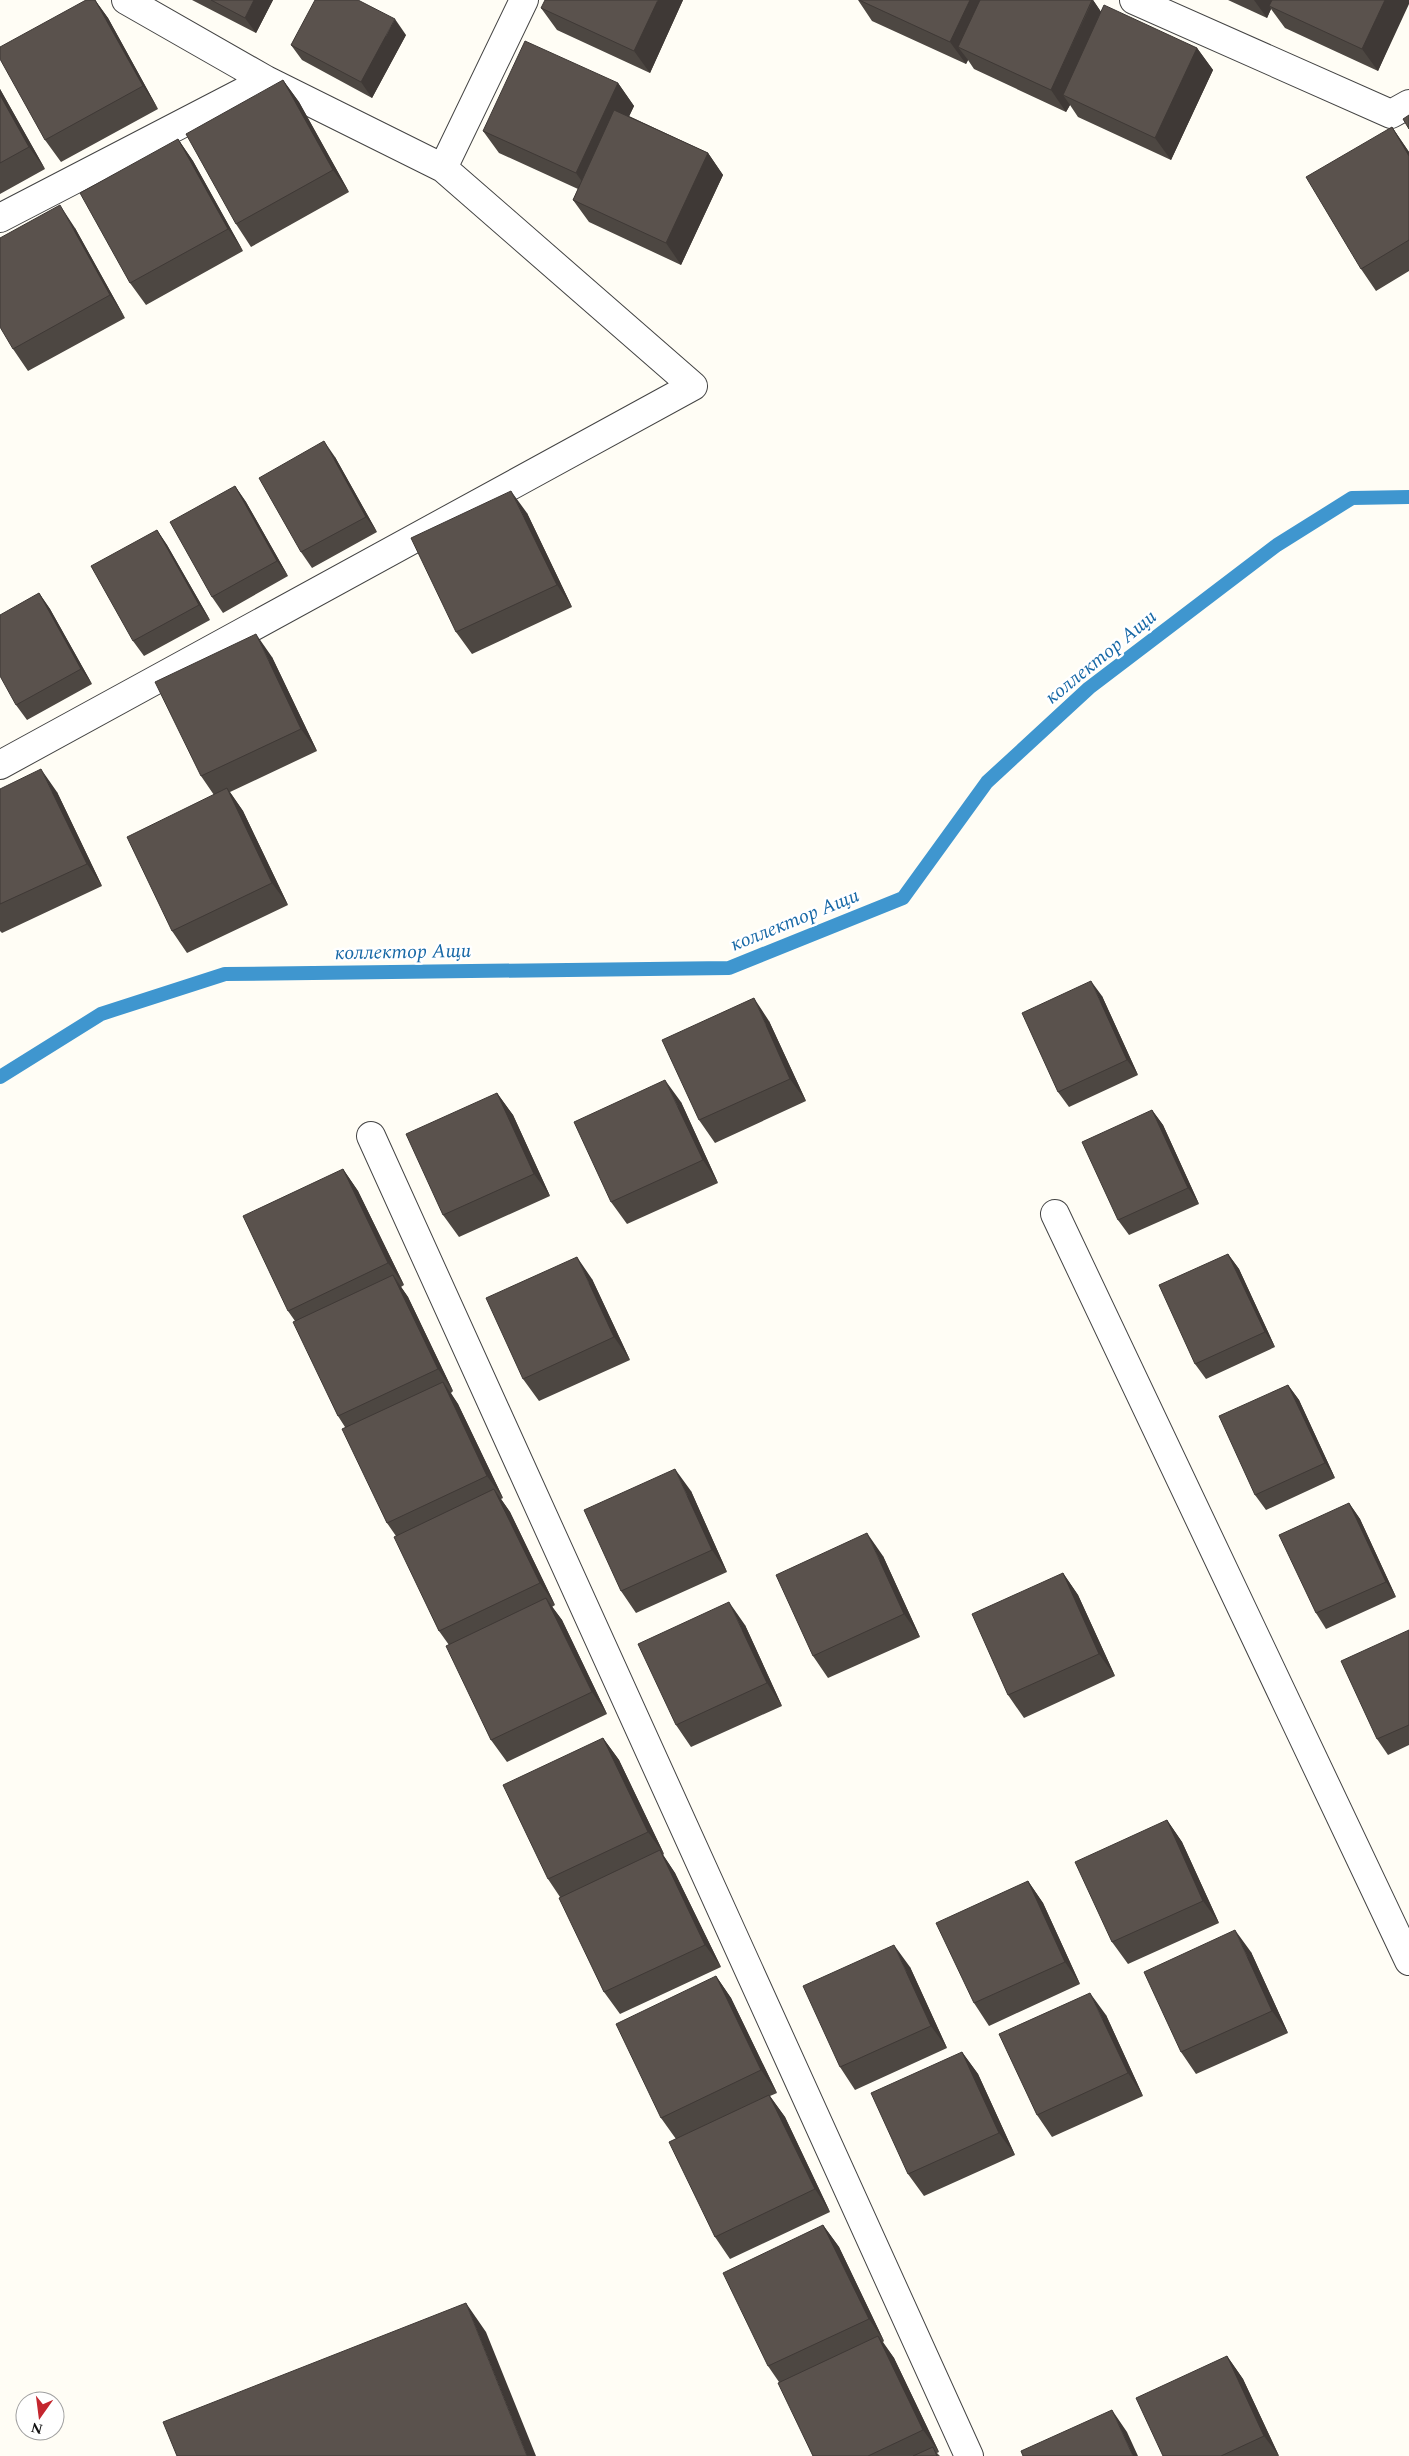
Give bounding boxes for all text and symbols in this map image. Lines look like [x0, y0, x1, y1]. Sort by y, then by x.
water label: коллектор Ащи [1039, 602, 1164, 712]
water label: коллектор Ащи [726, 880, 864, 959]
water label: коллектор Ащи [335, 936, 472, 968]
north arrow [15, 2391, 65, 2441]
text: N [29, 2417, 45, 2440]

